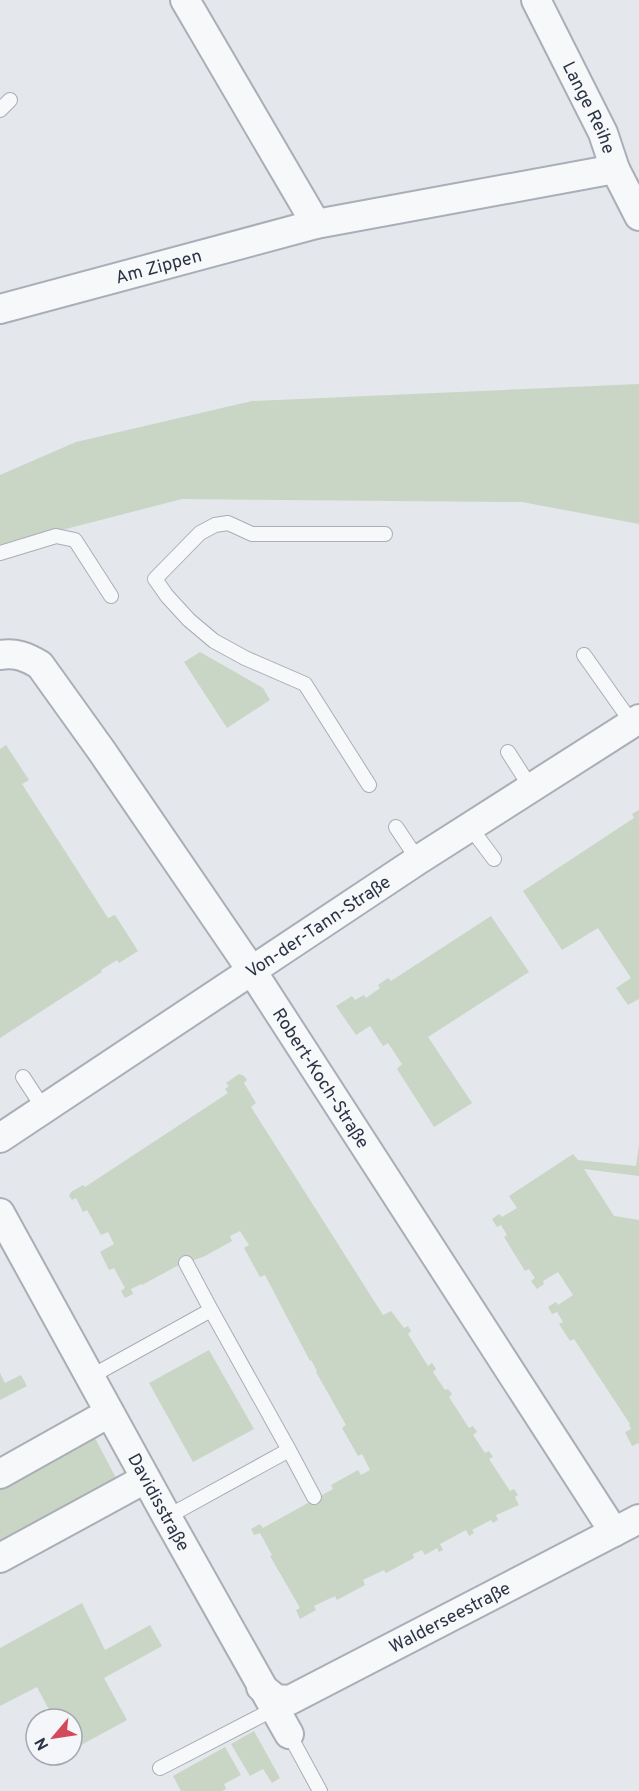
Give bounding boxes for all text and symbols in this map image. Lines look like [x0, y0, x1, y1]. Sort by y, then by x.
street label: Lange Reihe [556, 58, 619, 157]
street label: Am Zippen [113, 245, 205, 290]
street label: Von-der-Tann-Straße [242, 871, 396, 984]
street label: Robert-Koch-Straße [266, 1004, 374, 1153]
street label: Davidisstraße [121, 1450, 194, 1556]
street label: Walderseestraße [386, 1578, 515, 1660]
north arrow [24, 1707, 84, 1767]
text: N [31, 1733, 54, 1753]

